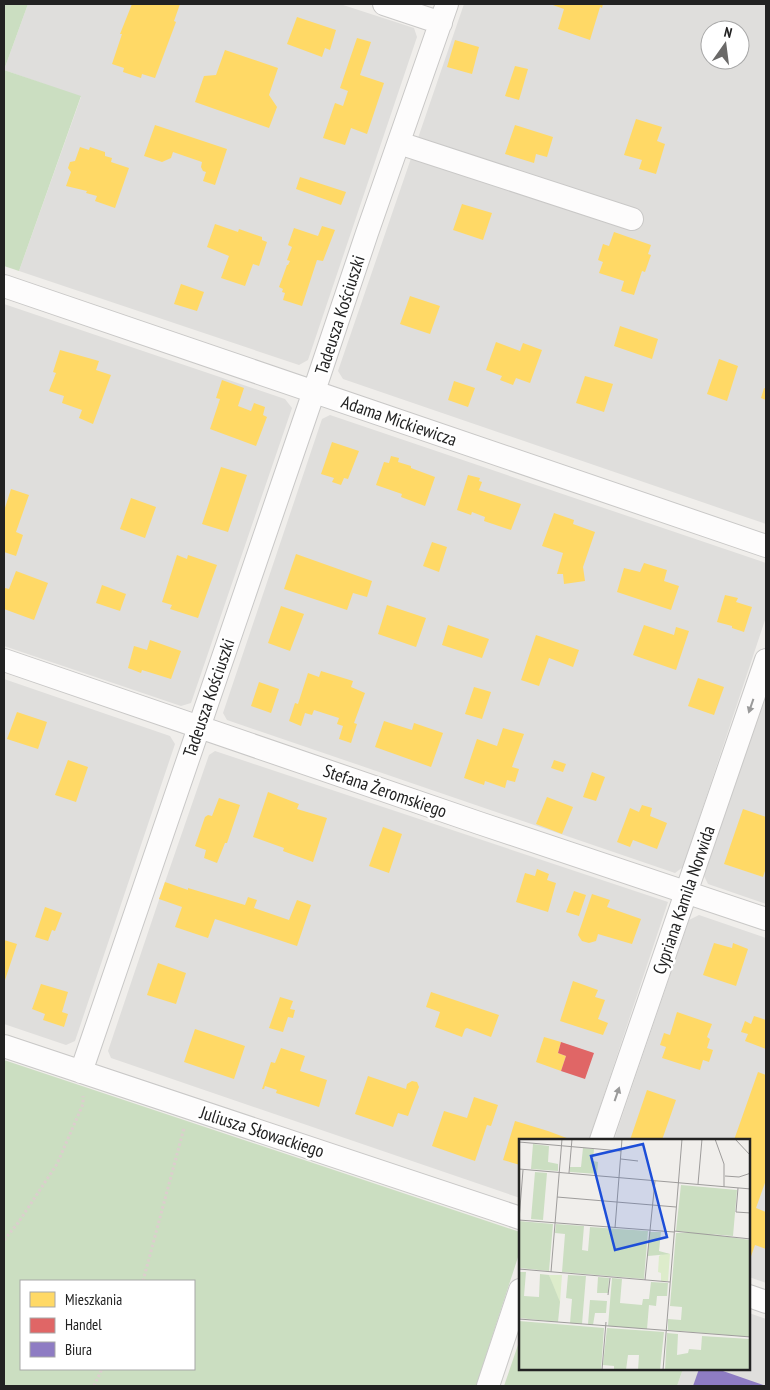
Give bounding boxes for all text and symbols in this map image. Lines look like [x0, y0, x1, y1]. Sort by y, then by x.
north arrow [700, 20, 750, 70]
text: N [722, 23, 734, 42]
street label: Tadeusza Kościuszki [309, 252, 370, 377]
street label: Adama Mickiewicza [338, 390, 460, 451]
street label: Tadeusza Kościuszki [177, 635, 240, 760]
one-way arrow [746, 699, 754, 714]
street label: Stefana Żeromskiego [320, 759, 450, 823]
street label: Cypriana Kamila Norwida [647, 823, 720, 977]
one-way arrow [613, 1086, 621, 1101]
street label: Juliusza Słowackiego [196, 1100, 327, 1162]
inset map [519, 1139, 750, 1370]
legend [20, 1280, 195, 1370]
text: Mieszkania [65, 1290, 122, 1309]
text: Handel [65, 1315, 102, 1334]
text: Biura [65, 1340, 92, 1359]

